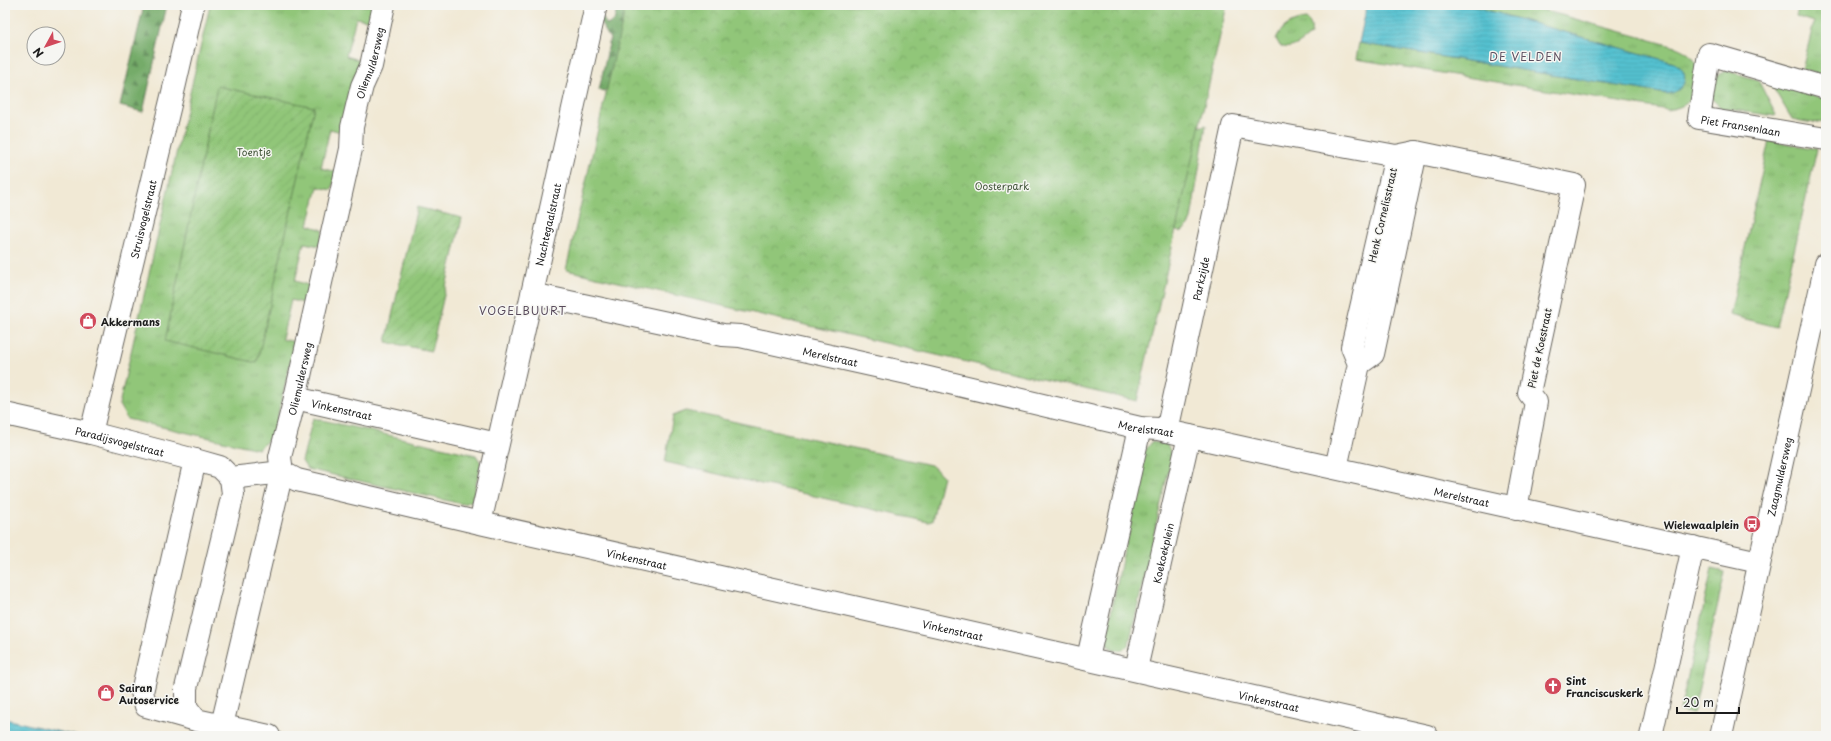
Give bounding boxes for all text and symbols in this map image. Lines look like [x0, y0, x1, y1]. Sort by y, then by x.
street label: Oliemuldersweg [352, 25, 387, 100]
north arrow [26, 26, 66, 66]
text: N [28, 44, 47, 62]
district label: DE VELDEN [1489, 48, 1563, 65]
street label: Piet Fransenlaan [1700, 111, 1782, 139]
park label: Toentje [237, 144, 271, 159]
street label: Henk Cornelisstraat [1364, 166, 1400, 264]
street label: Struisvogelstraat [126, 178, 159, 260]
park label: Oosterpark [975, 178, 1029, 193]
street label: Nachtegaalstraat [531, 182, 564, 267]
street label: Parkzijde [1188, 255, 1212, 302]
district label: VOGELBUURT [479, 302, 567, 319]
street label: Piet de Koestraat [1523, 307, 1555, 389]
shop icon: Akkermans [78, 311, 98, 331]
place label: Akkermans [101, 314, 160, 329]
street label: Oliemuldersweg [283, 340, 315, 417]
street label: Merelstraat [801, 343, 859, 369]
street label: Vinkenstraat [310, 394, 374, 423]
street label: Merelstraat [1117, 416, 1175, 440]
street label: Paradijsvogelstraat [74, 422, 166, 459]
street label: Zaagmuldersweg [1763, 435, 1795, 517]
street label: Merelstraat [1433, 483, 1491, 510]
bus stop icon: Wielewaalplein [1742, 514, 1762, 534]
place label: Wielewaalplein [1663, 517, 1739, 532]
street label: Koekoekplein [1148, 521, 1177, 585]
street label: Vinkenstraat [605, 544, 669, 572]
street label: Vinkenstraat [921, 615, 985, 643]
place label: Sint Franciscuskerk [1566, 673, 1644, 700]
church icon: Sint Franciscuskerk [1543, 676, 1563, 696]
place label: Sairan Autoservice [119, 680, 180, 707]
shop icon: Sairan Autoservice [96, 683, 116, 703]
street label: Vinkenstraat [1237, 686, 1301, 715]
scale bar [1677, 689, 1739, 715]
text: 20 m [1683, 693, 1714, 711]

